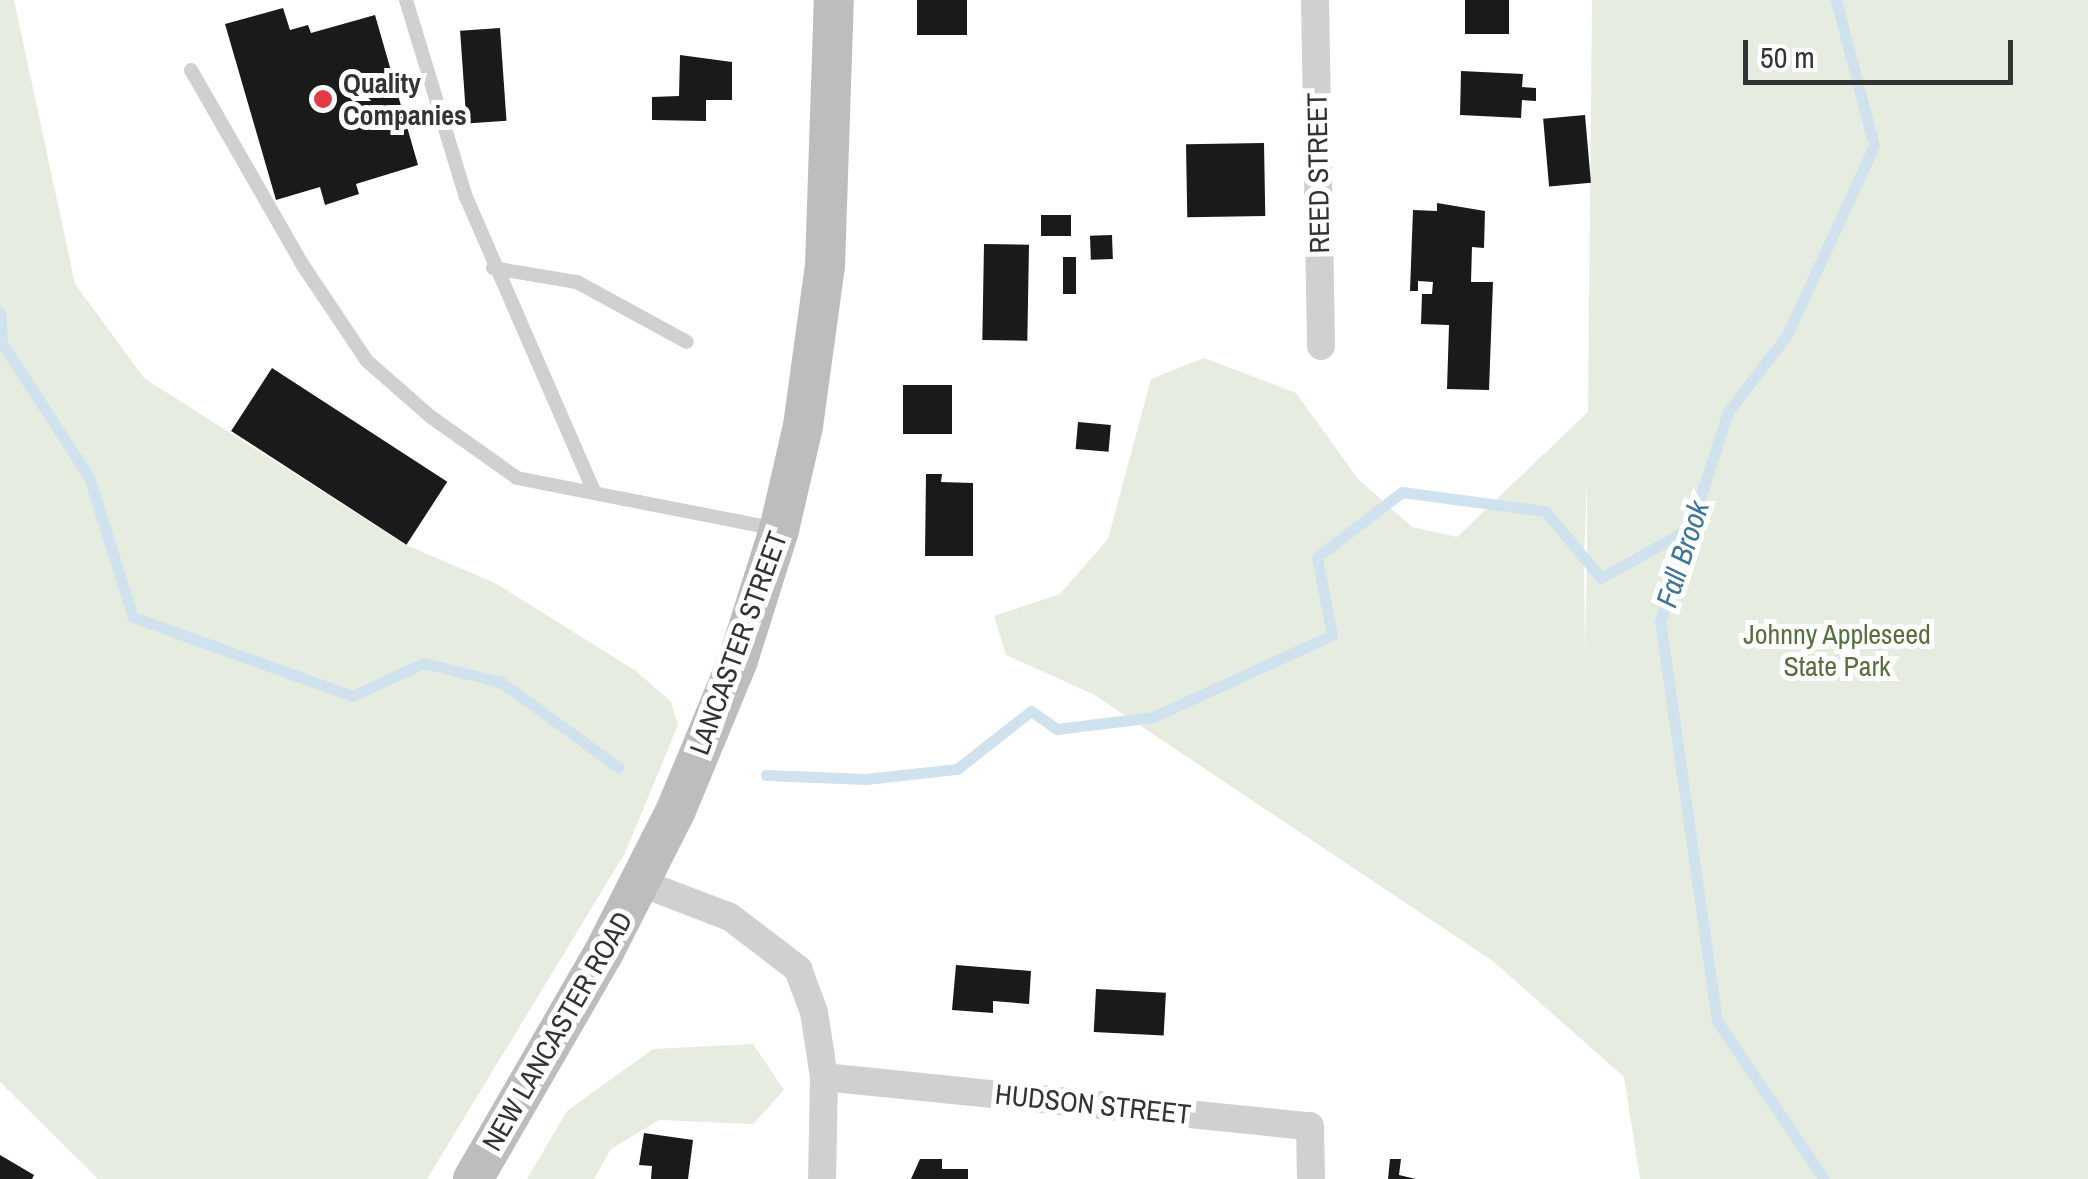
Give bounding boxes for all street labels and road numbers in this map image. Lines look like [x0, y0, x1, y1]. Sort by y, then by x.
street label: REED STREET [1300, 92, 1336, 254]
street label: LANCASTER STREET [682, 527, 794, 759]
street label: NEW LANCASTER ROAD [475, 905, 639, 1157]
street label: HUDSON STREET [994, 1077, 1192, 1131]

